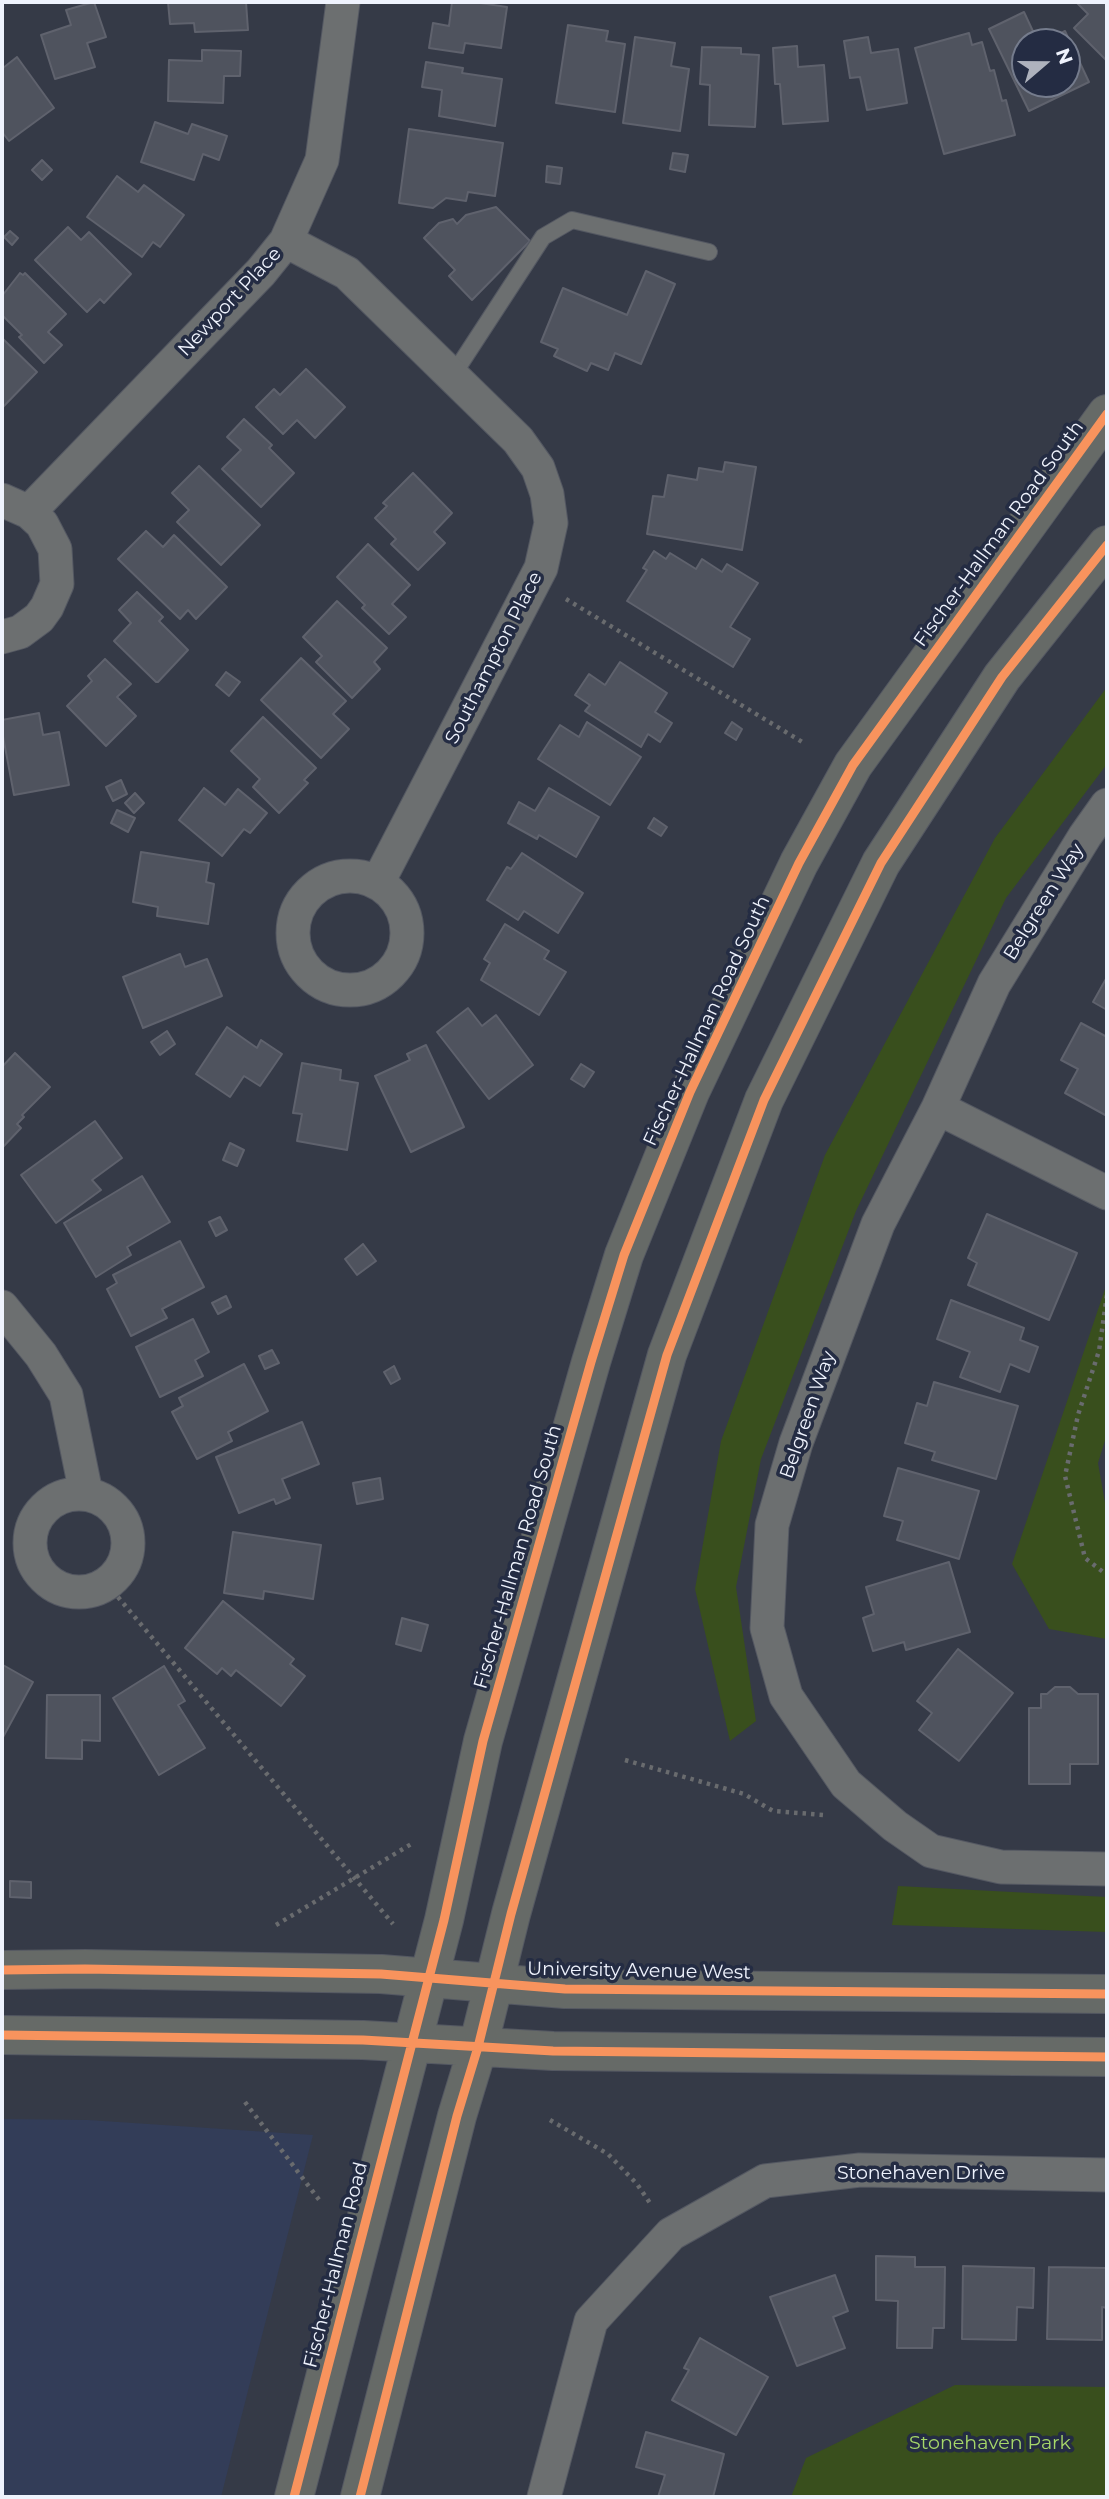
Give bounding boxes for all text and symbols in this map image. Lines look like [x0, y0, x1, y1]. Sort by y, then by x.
north arrow [1011, 28, 1081, 98]
text: N [1051, 45, 1078, 67]
street label: Newport Place [174, 243, 286, 361]
street label: Fischer-Hallman Road South [909, 417, 1089, 651]
street label: Southampton Place [441, 568, 547, 748]
street label: Belgreen Way [999, 839, 1089, 965]
street label: Fischer-Hallman Road South [639, 892, 775, 1150]
street label: Belgreen Way [776, 1348, 840, 1482]
street label: Fischer-Hallman Road South [469, 1422, 567, 1692]
street label: University Avenue West [527, 1958, 751, 1984]
street label: Fischer-Hallman Road [299, 2160, 373, 2370]
street label: Stonehaven Drive [837, 2162, 1005, 2184]
park label: Stonehaven Park [909, 2432, 1071, 2454]

